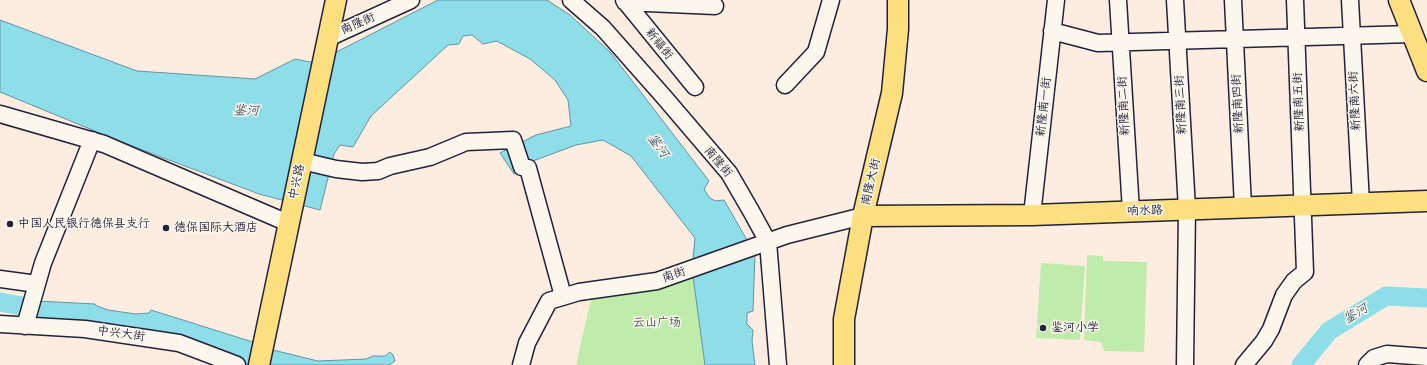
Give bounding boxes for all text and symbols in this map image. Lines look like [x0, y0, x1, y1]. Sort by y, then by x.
street label: 南隆街 [339, 10, 377, 38]
street label: 新福街 [642, 25, 676, 63]
street label: 新隆南六街 [1346, 71, 1364, 131]
street label: 新隆南五街 [1291, 72, 1307, 132]
street label: 新隆南四街 [1229, 74, 1247, 134]
street label: 新隆南三街 [1172, 75, 1190, 135]
street label: 新隆南一街 [1034, 76, 1054, 138]
street label: 新隆南二街 [1115, 76, 1133, 136]
water label: 鉴河 [233, 103, 259, 119]
water label: 鉴河 [644, 131, 672, 161]
street label: 南隆街 [701, 144, 735, 180]
street label: 南隆大街 [859, 157, 883, 207]
street label: 中兴路 [286, 163, 308, 201]
street label: 响水路 [1127, 203, 1163, 219]
place label: 中国人民银行德保县支行 [18, 217, 150, 231]
marker: 中国人民银行德保县支行 [5, 219, 15, 229]
place label: 德保国际大酒店 [174, 221, 258, 235]
marker: 德保国际大酒店 [161, 223, 171, 233]
street label: 南街 [660, 264, 688, 286]
water label: 鉴河 [1341, 301, 1371, 327]
park label: 云山广场 [633, 316, 681, 330]
place label: 鉴河小学 [1051, 321, 1099, 335]
marker: 鉴河小学 [1038, 323, 1048, 333]
street label: 中兴大街 [96, 324, 146, 344]

